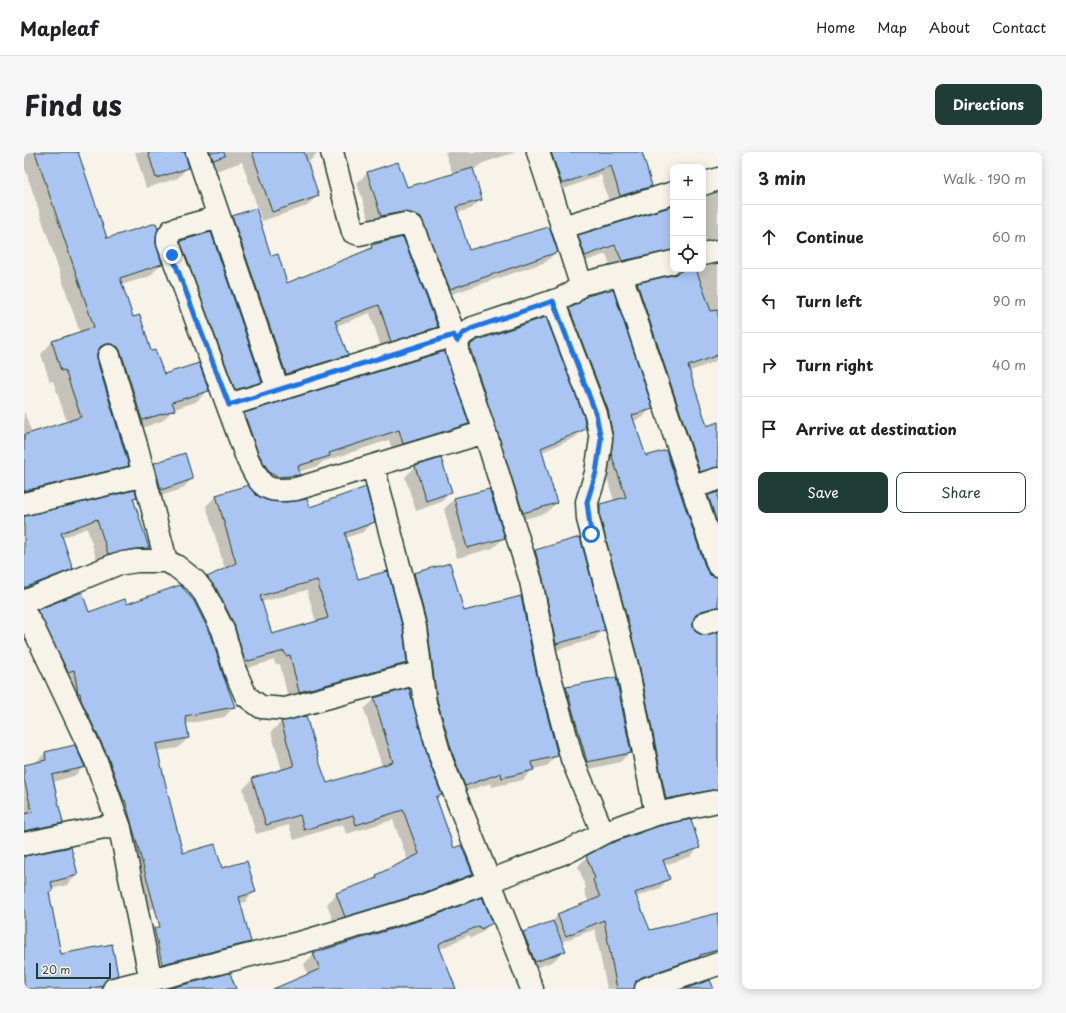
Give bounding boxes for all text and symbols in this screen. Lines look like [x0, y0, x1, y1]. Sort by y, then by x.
text: Mapleaf [20, 14, 98, 42]
text: Home [816, 17, 855, 38]
text: Map [877, 17, 907, 38]
text: About [929, 17, 970, 38]
text: Contact [992, 17, 1046, 38]
text: Find us [24, 83, 122, 126]
button: Directions [935, 84, 1042, 125]
map controls [670, 164, 706, 272]
button: + [670, 164, 706, 200]
text: 3 min [758, 165, 806, 191]
text: Walk · 190 m [943, 169, 1026, 188]
button: − [670, 200, 706, 236]
text: Continue [796, 225, 864, 248]
icon: ahead [758, 226, 780, 248]
text: 60 m [992, 227, 1026, 246]
button: locate [670, 236, 706, 272]
route end [163, 246, 181, 264]
text: Turn left [796, 289, 862, 312]
icon: left [758, 290, 780, 312]
text: 90 m [993, 291, 1026, 310]
text: Turn right [796, 353, 873, 376]
icon: right [758, 354, 780, 376]
text: 40 m [992, 355, 1026, 374]
text: Arrive at destination [796, 417, 957, 440]
icon: arrive [758, 418, 780, 440]
button: Save [758, 472, 888, 513]
button: Share [896, 472, 1026, 513]
route start [582, 525, 600, 543]
scale bar [36, 961, 111, 980]
text: 20 m [42, 961, 70, 978]

